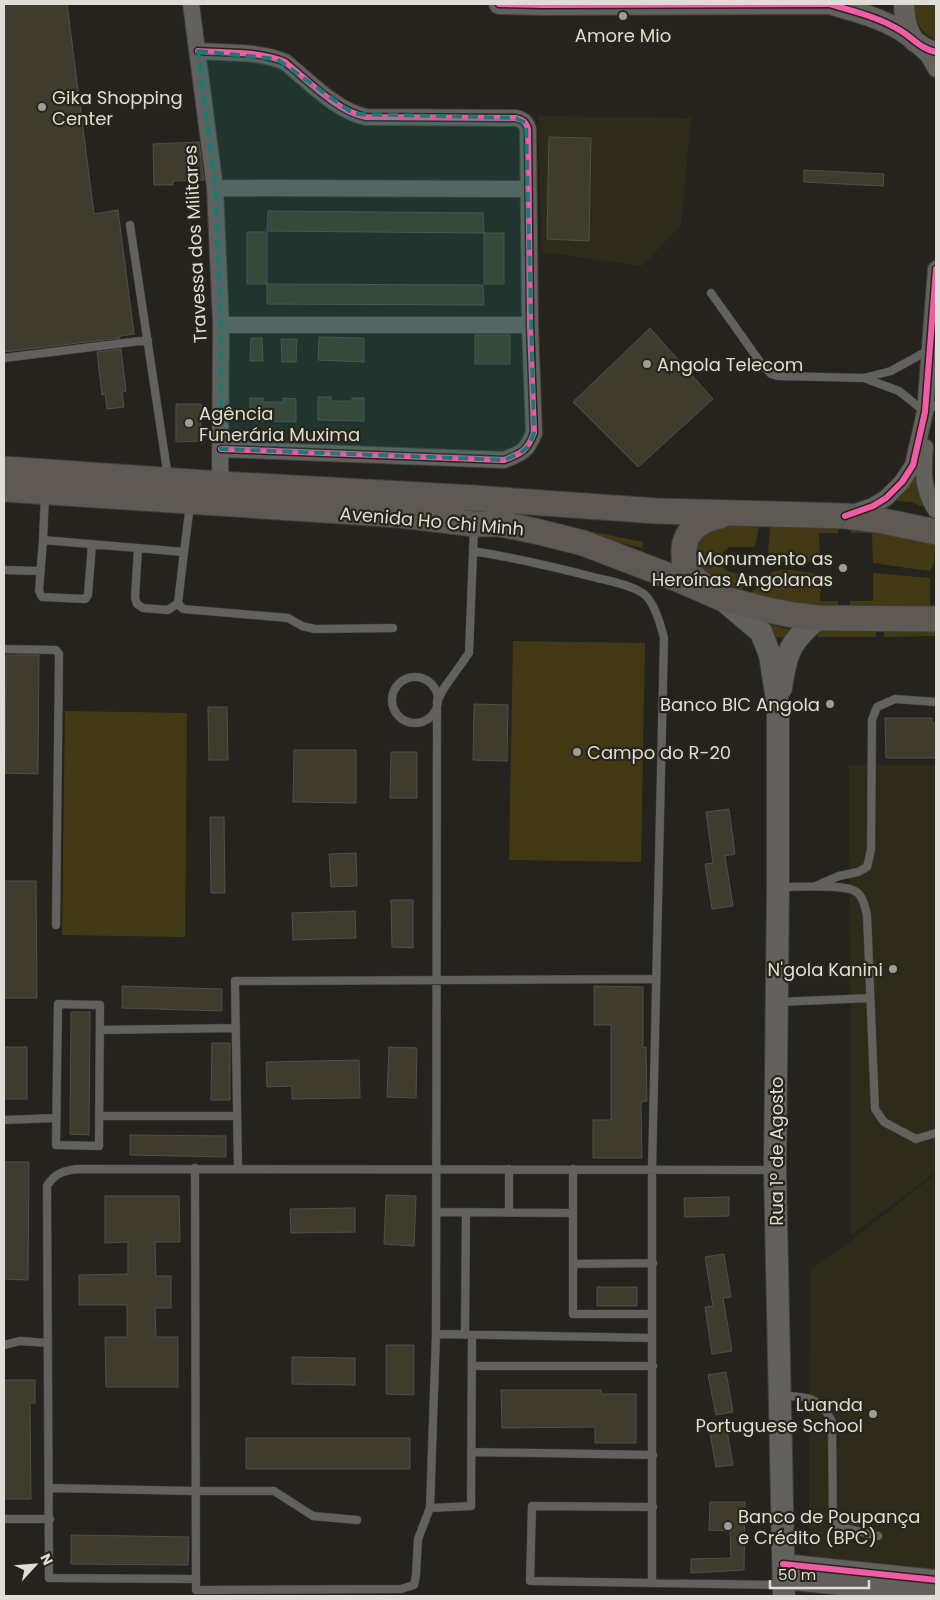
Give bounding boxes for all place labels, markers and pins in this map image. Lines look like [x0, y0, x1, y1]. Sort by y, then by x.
marker: Amore Mio [617, 10, 629, 22]
place label: Amore Mio [575, 23, 671, 48]
place label: Gika Shopping Center [52, 85, 183, 131]
marker: Gika Shopping Center [36, 101, 48, 113]
place label: Angola Telecom [657, 352, 803, 377]
marker: Angola Telecom [641, 358, 653, 370]
place label: Agência Funerária Muxima [199, 401, 360, 447]
marker: Agência Funerária Muxima [183, 417, 195, 429]
place label: Monumento as Heroínas Angolanas [652, 546, 833, 592]
marker: Monumento as Heroínas Angolanas [837, 562, 849, 574]
place label: Banco BIC Angola [660, 692, 820, 717]
marker: Banco BIC Angola [824, 698, 836, 710]
place label: Campo do R-20 [587, 740, 731, 765]
marker: Campo do R-20 [571, 746, 583, 758]
place label: N'gola Kanini [768, 957, 883, 982]
marker: N'gola Kanini [887, 963, 899, 975]
place label: Luanda Portuguese School [696, 1392, 863, 1438]
marker: Luanda Portuguese School [867, 1408, 879, 1420]
place label: Banco de Poupança e Crédito (BPC) [738, 1504, 921, 1550]
marker: Banco de Poupança e Crédito (BPC) [722, 1520, 734, 1532]

